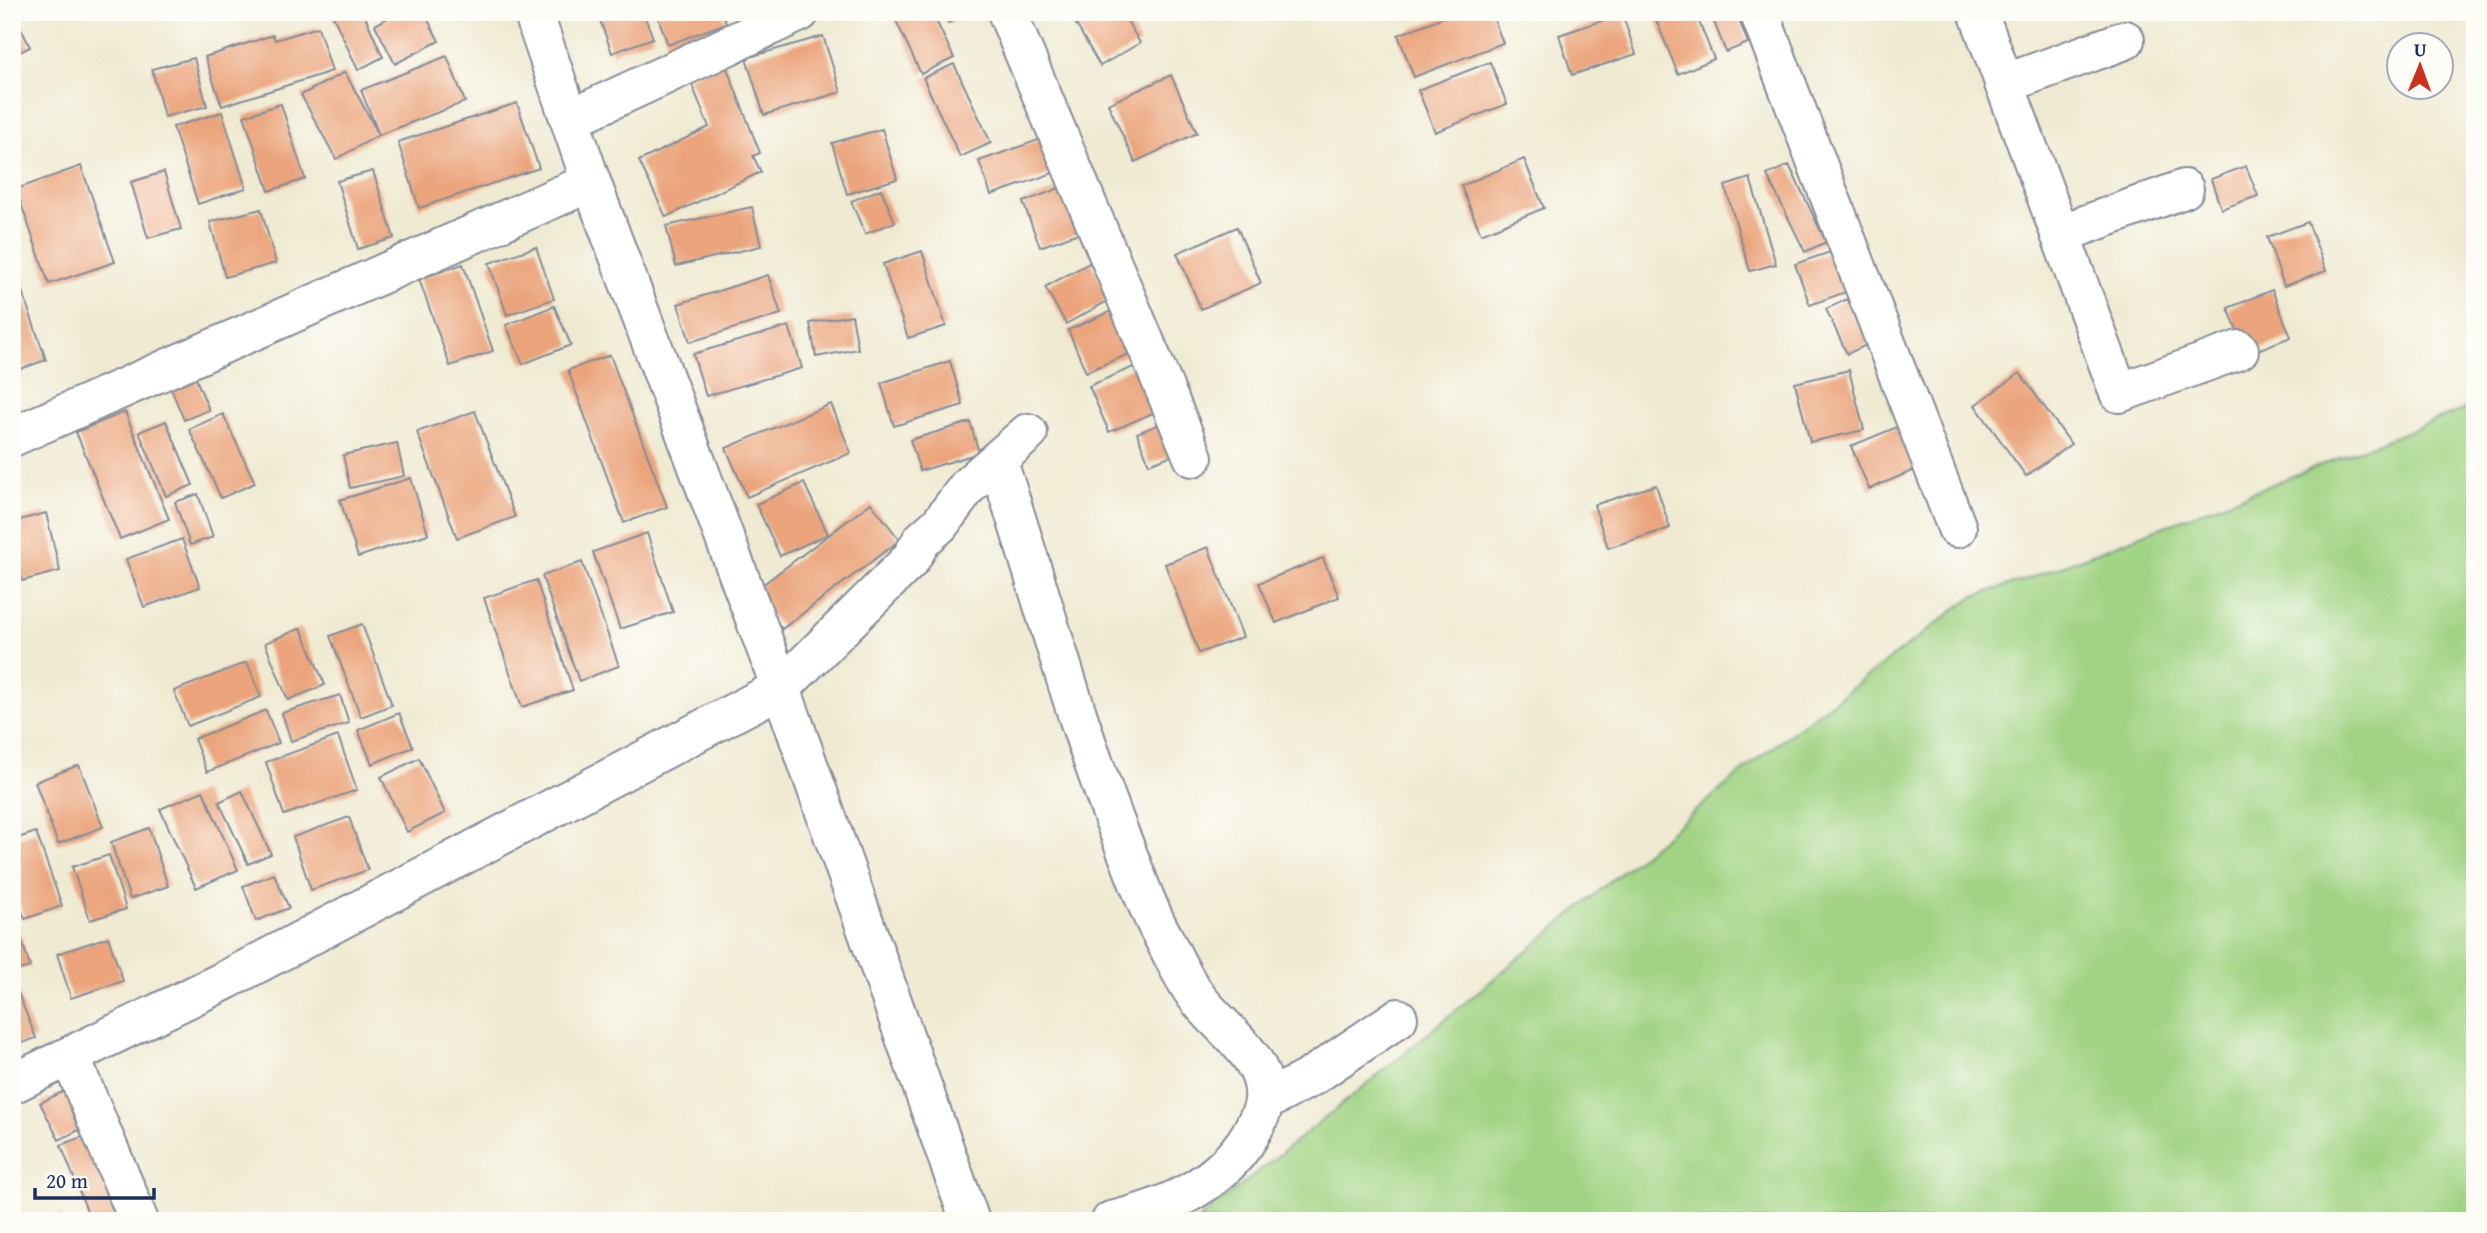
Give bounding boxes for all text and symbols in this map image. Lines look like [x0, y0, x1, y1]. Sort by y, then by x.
north arrow [2386, 32, 2456, 102]
text: U [2414, 35, 2427, 63]
scale bar [35, 1156, 154, 1200]
text: 20 m [46, 1165, 88, 1196]

